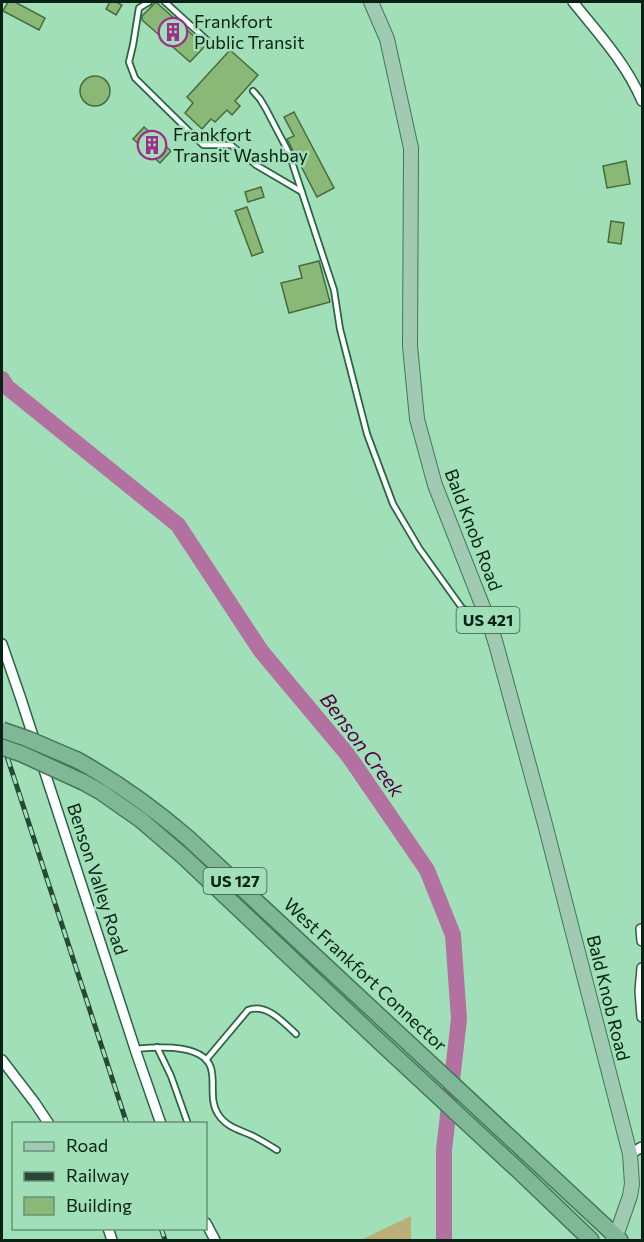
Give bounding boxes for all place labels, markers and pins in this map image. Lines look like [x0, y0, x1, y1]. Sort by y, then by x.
place label: Frankfort Public Transit [194, 10, 305, 53]
building icon: Frankfort Public Transit [157, 16, 189, 48]
place label: Frankfort Transit Washbay [173, 123, 308, 166]
building icon: Frankfort Transit Washbay [136, 129, 168, 161]

